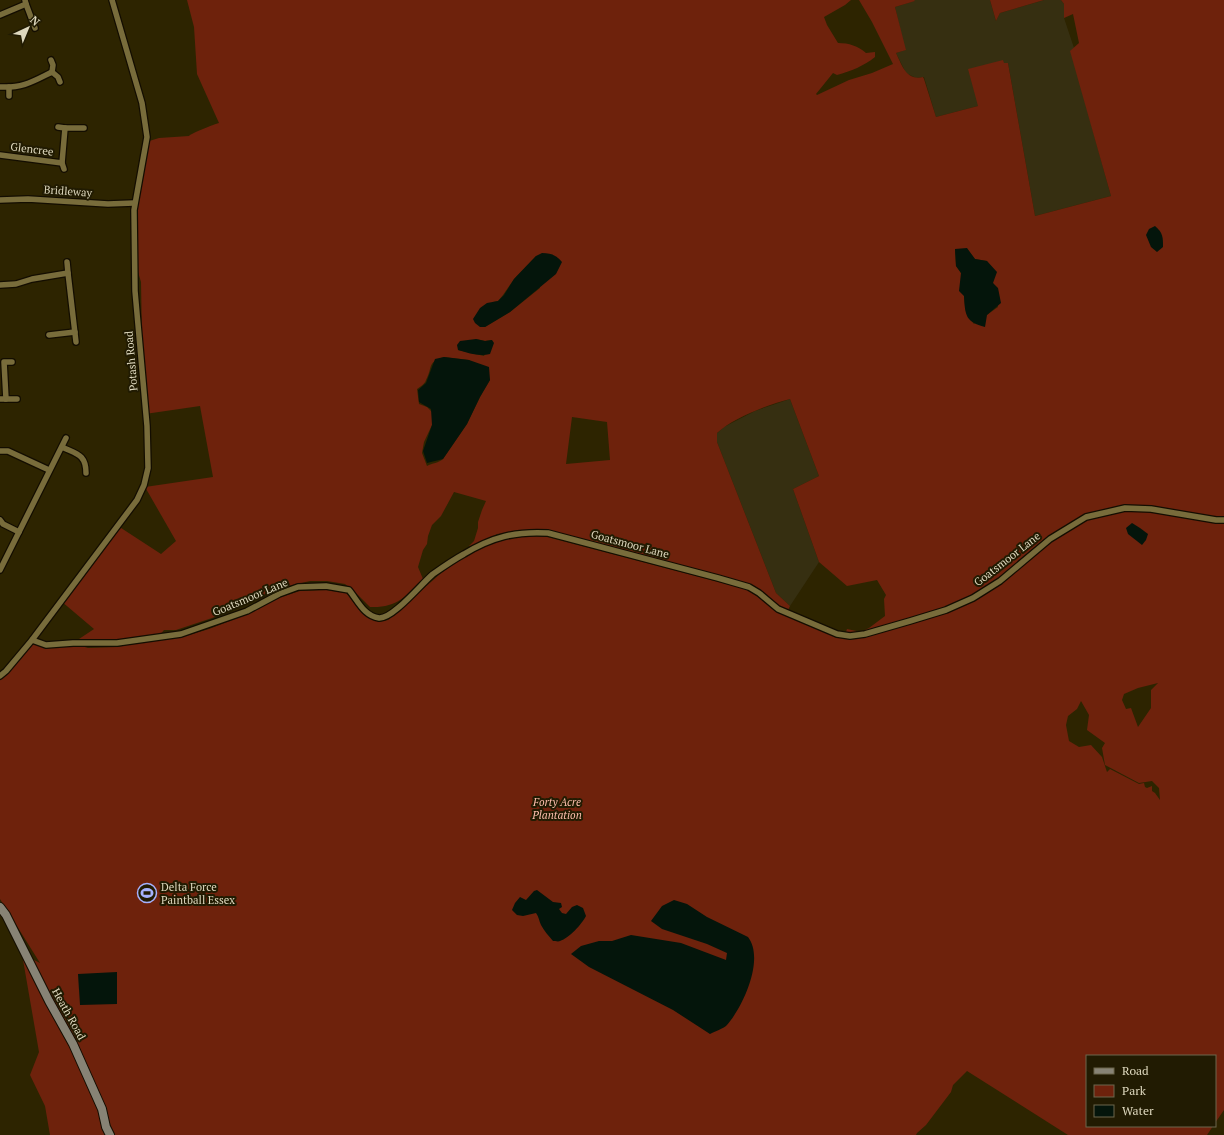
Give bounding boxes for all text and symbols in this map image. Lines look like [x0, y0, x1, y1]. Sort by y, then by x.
north arrow [8, 8, 48, 48]
text: N [27, 13, 43, 29]
street label: Glencree [10, 139, 55, 159]
street label: Bridleway [43, 182, 93, 200]
street label: Potash Road [121, 330, 141, 392]
street label: Goatsmoor Lane [589, 527, 671, 561]
street label: Goatsmoor Lane [971, 528, 1043, 589]
street label: Goatsmoor Lane [210, 575, 290, 619]
park label: Forty Acre Plantation [531, 795, 582, 822]
place label: Delta Force Paintball Essex [161, 880, 235, 907]
sports icon: Delta Force Paintball Essex [136, 882, 158, 904]
street label: Heath Road [49, 986, 89, 1042]
legend [1086, 1055, 1216, 1127]
text: Road [1122, 1063, 1149, 1078]
text: Park [1122, 1083, 1147, 1098]
text: Water [1122, 1103, 1154, 1118]

